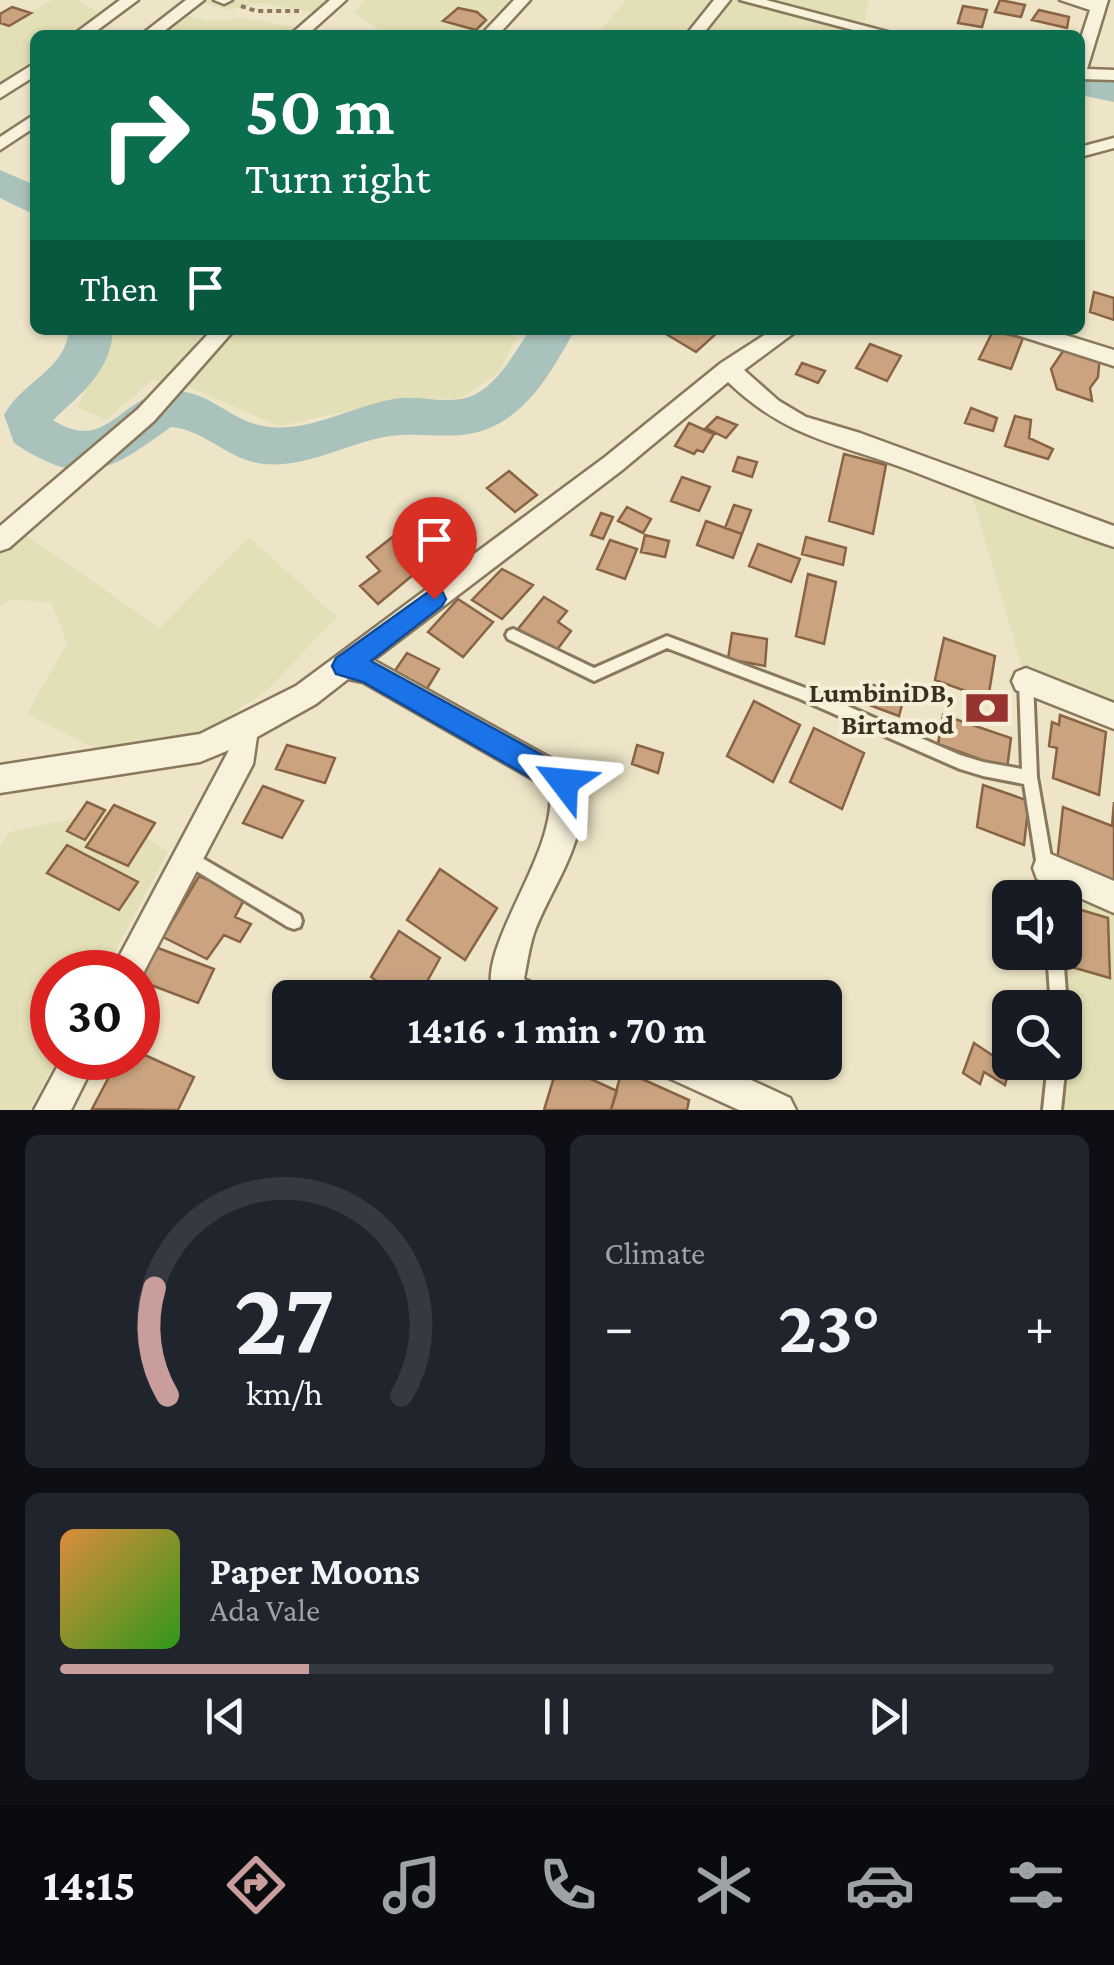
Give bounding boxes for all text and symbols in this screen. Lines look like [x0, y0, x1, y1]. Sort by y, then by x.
icon: right [80, 70, 210, 200]
text: 50 m [245, 71, 395, 149]
text: Turn right [245, 153, 430, 203]
icon: arrive [178, 260, 233, 315]
text: Then [80, 267, 158, 309]
pin [392, 497, 477, 600]
icon: arrive [407, 512, 462, 567]
place label: LumbiniDB, Birtamod [809, 677, 955, 740]
bank icon: LumbiniDB, Birtamod [963, 684, 1011, 732]
position arrow [512, 730, 616, 834]
map controls [992, 880, 1082, 1080]
button: sound [992, 880, 1082, 970]
speed limit sign: 30 [30, 950, 160, 1080]
button: search [992, 990, 1082, 1080]
text: 14:16 · 1 min · 70 m [408, 1009, 706, 1051]
text: Climate [605, 1235, 705, 1271]
text: 27 [234, 1260, 335, 1375]
text: 23° [778, 1285, 881, 1368]
text: − [605, 1296, 634, 1357]
text: + [1025, 1296, 1054, 1357]
text: km/h [246, 1373, 323, 1413]
text: Paper Moons [210, 1550, 420, 1592]
text: Ada Vale [210, 1592, 320, 1628]
icon: previous [198, 1689, 253, 1744]
icon: pause [529, 1689, 584, 1744]
icon: next [861, 1689, 916, 1744]
icon: directions [221, 1850, 291, 1920]
icon: music [377, 1850, 447, 1920]
icon: phone [533, 1850, 603, 1920]
icon: climate [689, 1850, 759, 1920]
icon: car [845, 1850, 915, 1920]
icon: filters [1001, 1850, 1071, 1920]
text: 14:15 [43, 1860, 135, 1910]

